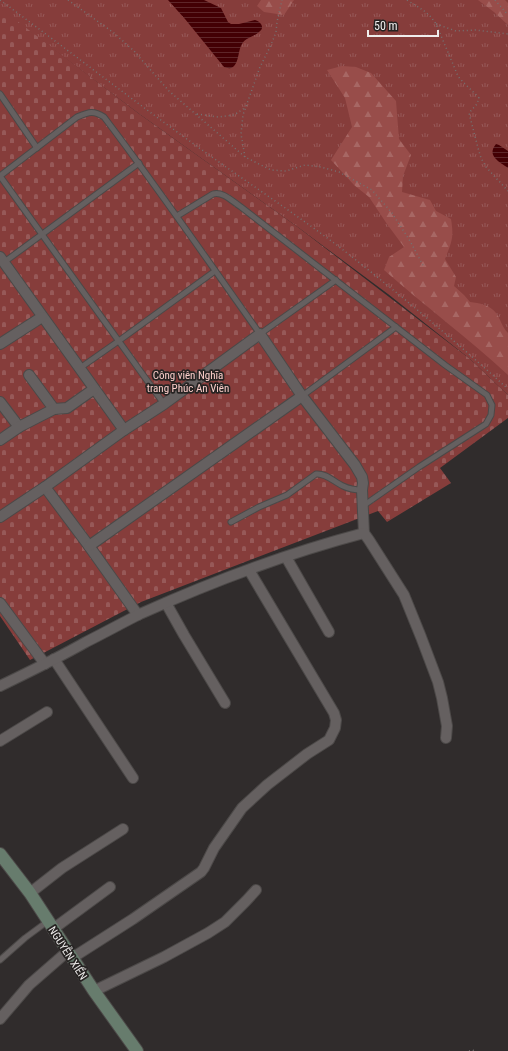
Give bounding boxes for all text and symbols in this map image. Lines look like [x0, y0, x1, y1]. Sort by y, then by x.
scale bar [368, 12, 438, 38]
text: 50 m [374, 19, 398, 33]
park label: Công viên Nghĩa trang Phúc An Viên [147, 369, 229, 395]
street label: NGUYỄN XIỂN [45, 924, 91, 982]

